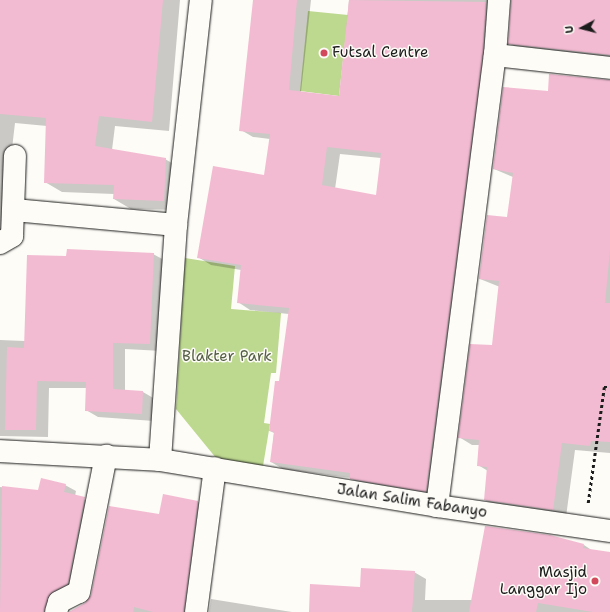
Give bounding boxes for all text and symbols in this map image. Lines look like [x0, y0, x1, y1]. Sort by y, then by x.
north arrow [562, 8, 602, 48]
text: U [562, 25, 577, 34]
place label: Futsal Centre [332, 44, 428, 62]
marker: Futsal Centre [319, 48, 329, 58]
park label: Blakter Park [182, 348, 272, 366]
street label: Jalan Salim Fabanyo [336, 480, 488, 522]
place label: Masjid Langgar Ijo [500, 563, 587, 598]
marker: Masjid Langgar Ijo [590, 576, 600, 586]

